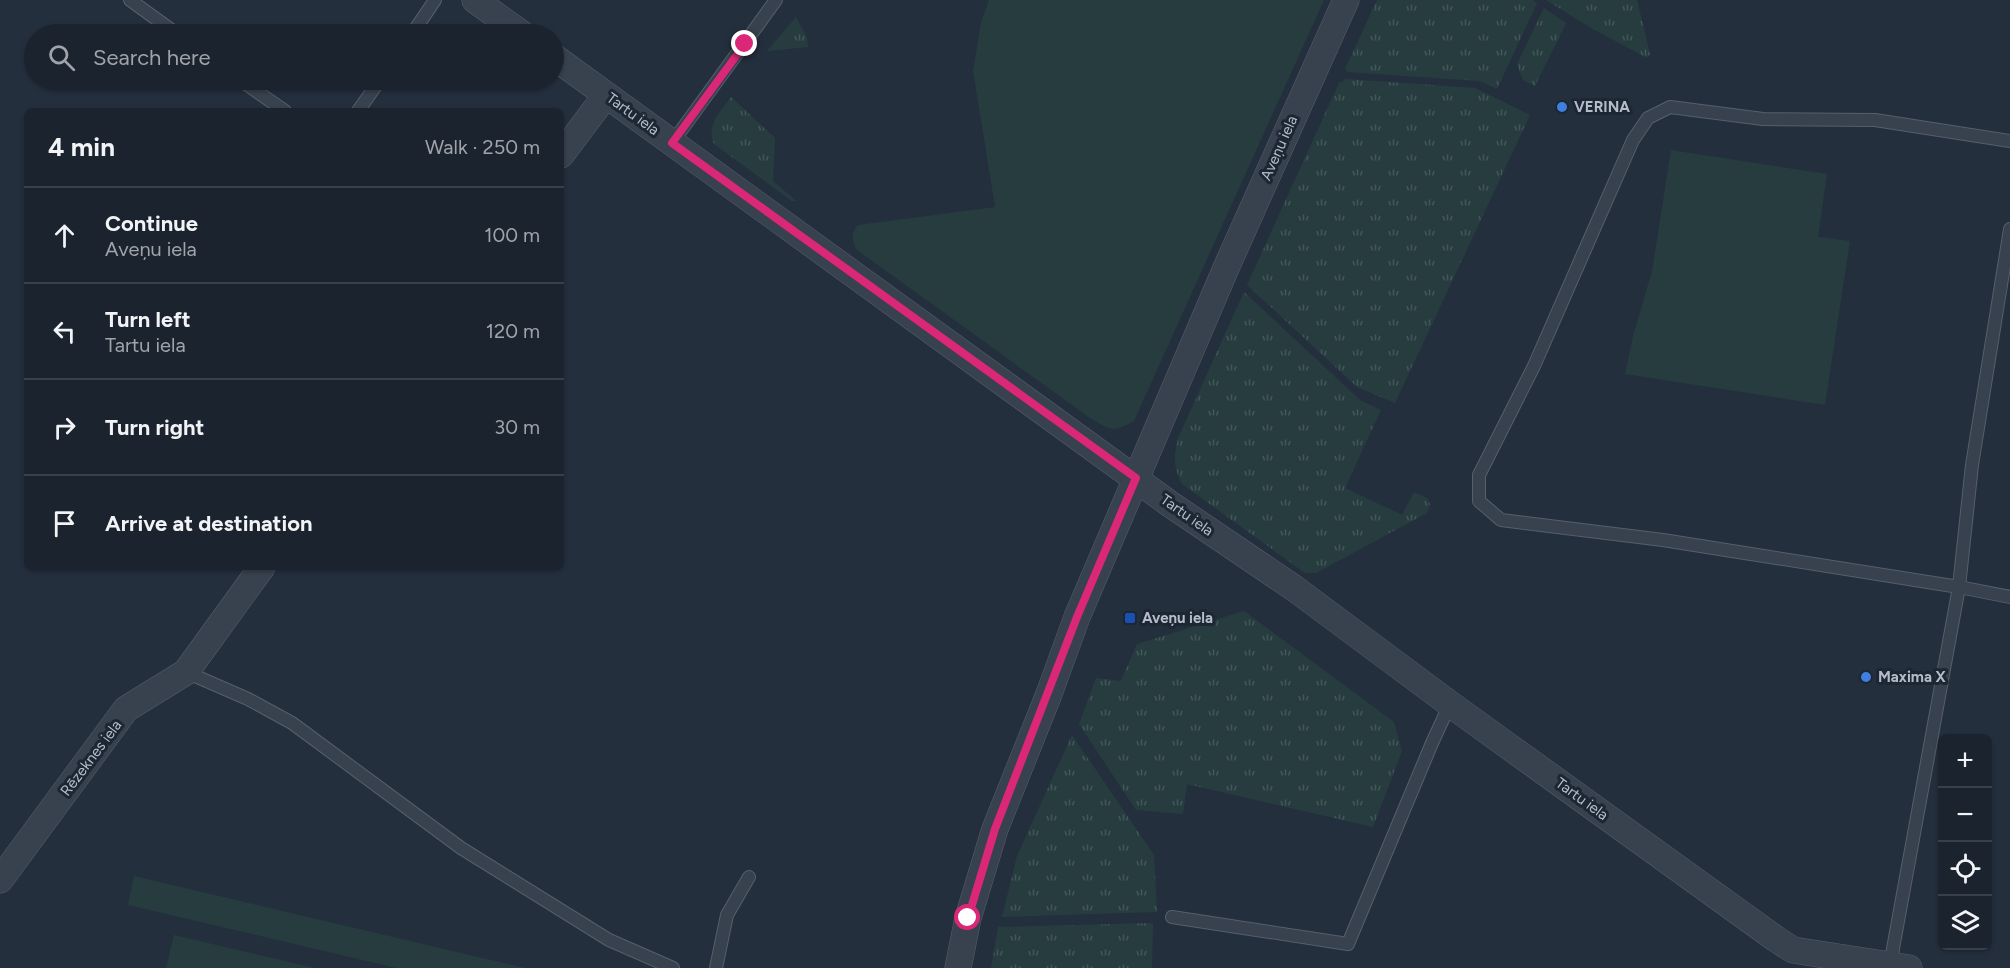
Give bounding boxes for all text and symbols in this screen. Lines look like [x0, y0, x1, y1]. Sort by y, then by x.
search box [24, 24, 564, 90]
route end [731, 30, 757, 56]
icon: search [45, 41, 78, 74]
text: Search here [93, 44, 211, 71]
street label: Tartu iela [603, 89, 663, 139]
place label: VERINA [1574, 98, 1630, 116]
marker: VERINA [1555, 100, 1569, 114]
street label: Aveņu iela [1257, 113, 1301, 183]
text: 4 min [48, 131, 115, 163]
text: Walk · 250 m [425, 135, 540, 159]
text: Continue [105, 210, 198, 237]
icon: ahead [48, 219, 81, 252]
text: 100 m [484, 223, 540, 247]
text: Aveņu iela [105, 237, 197, 261]
text: Turn left [105, 306, 191, 333]
icon: left [48, 315, 81, 348]
text: 120 m [486, 319, 540, 343]
text: Tartu iela [105, 333, 186, 357]
icon: right [48, 411, 81, 444]
text: Turn right [105, 414, 204, 441]
text: 30 m [494, 415, 540, 439]
street label: Tartu iela [1157, 490, 1217, 540]
icon: arrive [48, 507, 81, 540]
text: Arrive at destination [105, 510, 313, 537]
place label: Aveņu iela [1142, 609, 1213, 627]
marker: Aveņu iela [1123, 611, 1137, 625]
place label: Maxima X [1878, 668, 1946, 686]
marker: Maxima X [1859, 670, 1873, 684]
street label: Rēzeknes iela [57, 717, 125, 799]
map controls [1938, 734, 1992, 950]
button: + [1938, 734, 1992, 788]
street label: Tartu iela [1552, 774, 1612, 824]
button: − [1938, 788, 1992, 842]
button: locate [1938, 842, 1992, 896]
button: layers [1938, 896, 1992, 950]
route start [954, 904, 980, 930]

